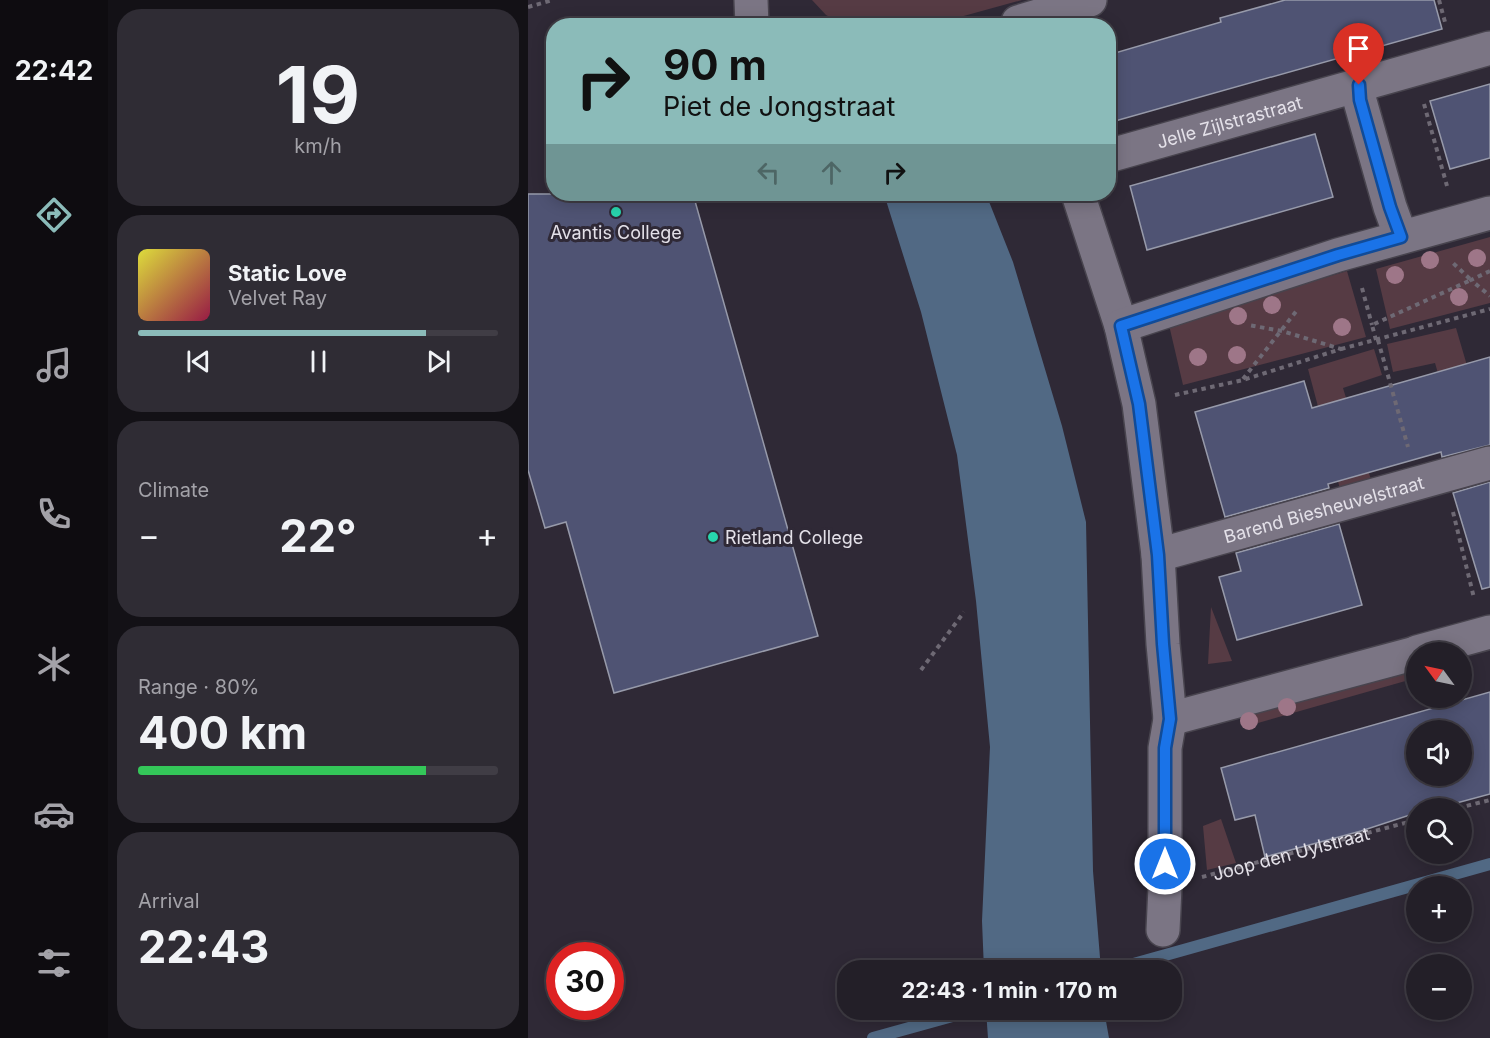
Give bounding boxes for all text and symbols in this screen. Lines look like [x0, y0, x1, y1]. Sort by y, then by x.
pin [1333, 23, 1384, 85]
icon: arrive [1342, 32, 1375, 65]
text: 90 m [663, 39, 767, 90]
icon: right [564, 42, 642, 120]
text: 19 [276, 47, 360, 142]
text: 22:42 [15, 54, 93, 87]
text: Piet de Jongstraat [663, 90, 895, 123]
street label: Jelle Zijlstrastraat [1154, 91, 1304, 152]
text: km/h [294, 134, 342, 158]
icon: left [752, 156, 785, 189]
icon: ahead [815, 156, 848, 189]
icon: right [878, 156, 911, 189]
icon: directions [33, 194, 75, 236]
marker: Avantis College [609, 205, 623, 219]
place label: Avantis College [550, 222, 682, 243]
text: Static Love [228, 260, 347, 286]
text: Velvet Ray [228, 286, 327, 310]
icon: music [33, 344, 75, 386]
icon: previous [182, 345, 215, 378]
icon: pause [302, 345, 335, 378]
icon: next [422, 345, 455, 378]
street label: Barend Biesheuvelstraat [1221, 471, 1426, 547]
text: Climate [138, 478, 209, 502]
icon: phone [33, 493, 75, 535]
text: 22° [279, 508, 357, 563]
text: − [138, 515, 160, 555]
text: + [476, 515, 498, 555]
place label: Rietland College [725, 527, 863, 548]
marker: Rietland College [706, 530, 720, 544]
north arrow [1406, 642, 1472, 708]
map controls [1406, 642, 1472, 1020]
icon: climate [33, 643, 75, 685]
text: Range · 80% [138, 675, 259, 699]
text: 400 km [138, 705, 307, 760]
button: sound [1406, 720, 1472, 786]
icon: car [33, 793, 75, 835]
button: search [1406, 798, 1472, 864]
street label: Joop den Uylstraat [1210, 822, 1372, 884]
position arrow [1133, 832, 1197, 896]
button: + [1406, 876, 1472, 942]
text: Arrival [138, 889, 200, 913]
text: 22:43 [138, 919, 269, 974]
icon: filters [33, 942, 75, 984]
speed limit sign: 30 [546, 942, 624, 1020]
button: − [1406, 954, 1472, 1020]
text: 22:43 · 1 min · 170 m [901, 977, 1118, 1003]

